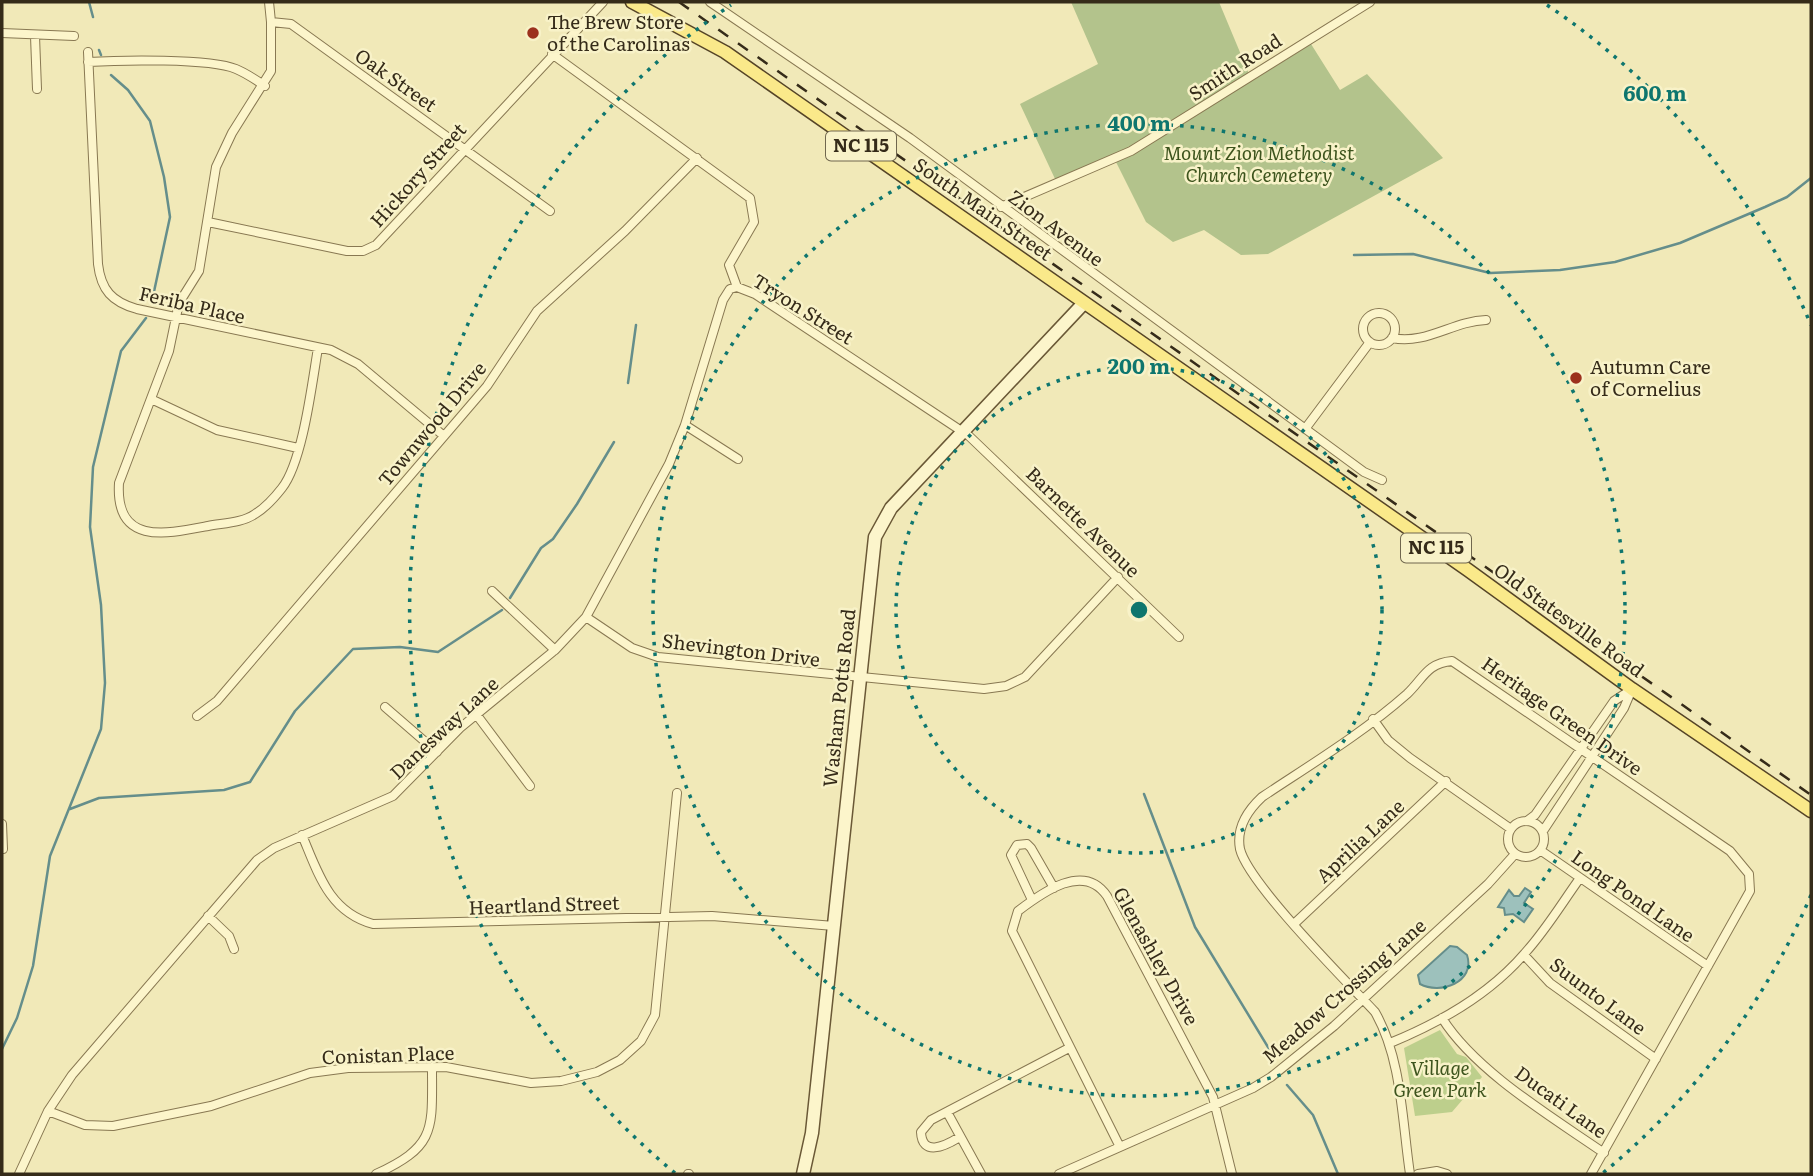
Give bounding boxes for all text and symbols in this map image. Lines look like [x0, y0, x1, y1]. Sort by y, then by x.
place label: The Brew Store of the Carolinas [547, 7, 690, 57]
marker: The Brew Store of the Carolinas [525, 25, 541, 41]
street label: Smith Road [1182, 25, 1287, 107]
street label: Oak Street [350, 41, 444, 118]
text: 600 m [1623, 76, 1687, 107]
text: 400 m [1107, 106, 1171, 137]
street label: Hickory Street [363, 116, 472, 233]
road number: NC 115 [826, 132, 896, 160]
park label: Mount Zion Methodist Church Cemetery [1164, 138, 1355, 188]
street label: South Main Street [908, 150, 1059, 267]
street label: Zion Avenue [1003, 182, 1110, 272]
street label: Tryon Street [747, 266, 860, 351]
street label: Feriba Place [136, 278, 248, 330]
text: 200 m [1108, 349, 1170, 380]
place label: Autumn Care of Cornelius [1590, 352, 1711, 402]
street label: Townwood Drive [371, 355, 492, 492]
marker: Autumn Care of Cornelius [1568, 370, 1584, 386]
street label: Barnette Avenue [1020, 459, 1147, 583]
road number: NC 115 [1401, 534, 1471, 562]
street label: Old Statesville Road [1489, 555, 1651, 684]
centre of rings [1127, 598, 1151, 622]
street label: Washam Potts Road [815, 607, 861, 789]
street label: Shevington Drive [661, 625, 822, 673]
street label: Heritage Green Drive [1476, 649, 1649, 781]
street label: Danesway Lane [383, 669, 504, 785]
street label: Aprilia Lane [1309, 792, 1410, 889]
street label: Long Pond Lane [1566, 842, 1701, 948]
street label: Glenashley Drive [1107, 881, 1207, 1030]
street label: Heartland Street [468, 887, 620, 921]
street label: Meadow Crossing Lane [1255, 911, 1432, 1069]
street label: Suunto Lane [1545, 950, 1653, 1041]
street label: Conistan Place [321, 1038, 455, 1070]
park label: Village Green Park [1393, 1053, 1487, 1103]
street label: Ducati Lane [1510, 1058, 1614, 1144]

